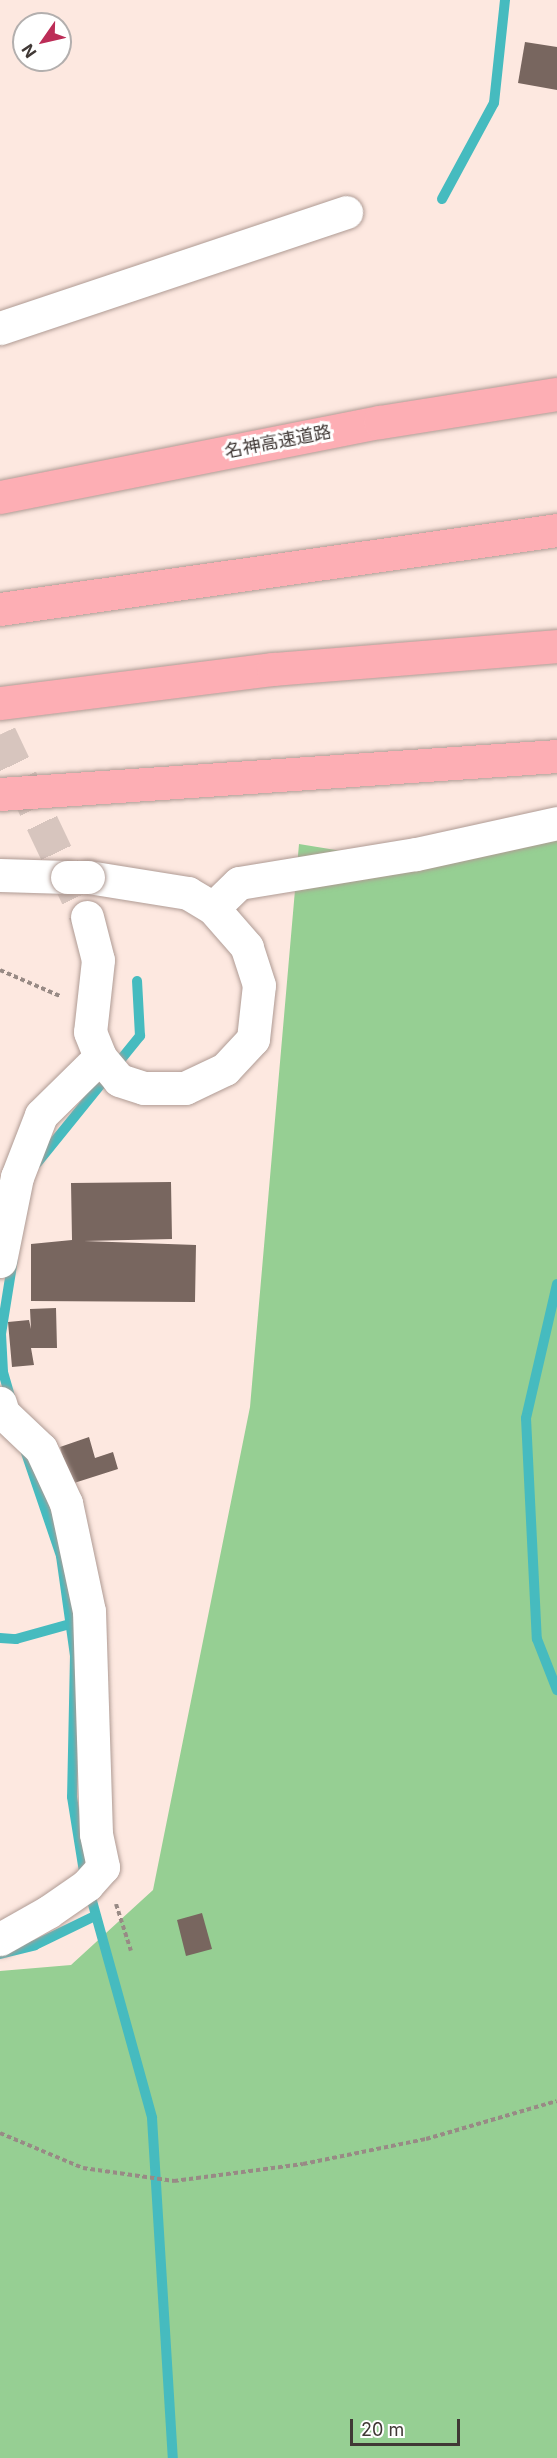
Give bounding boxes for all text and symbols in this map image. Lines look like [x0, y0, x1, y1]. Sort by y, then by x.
north arrow [12, 12, 72, 72]
text: N [17, 40, 40, 62]
street label: 名神高速道路 [223, 421, 333, 463]
scale bar [353, 2407, 462, 2445]
text: 20 m [361, 2419, 404, 2440]

